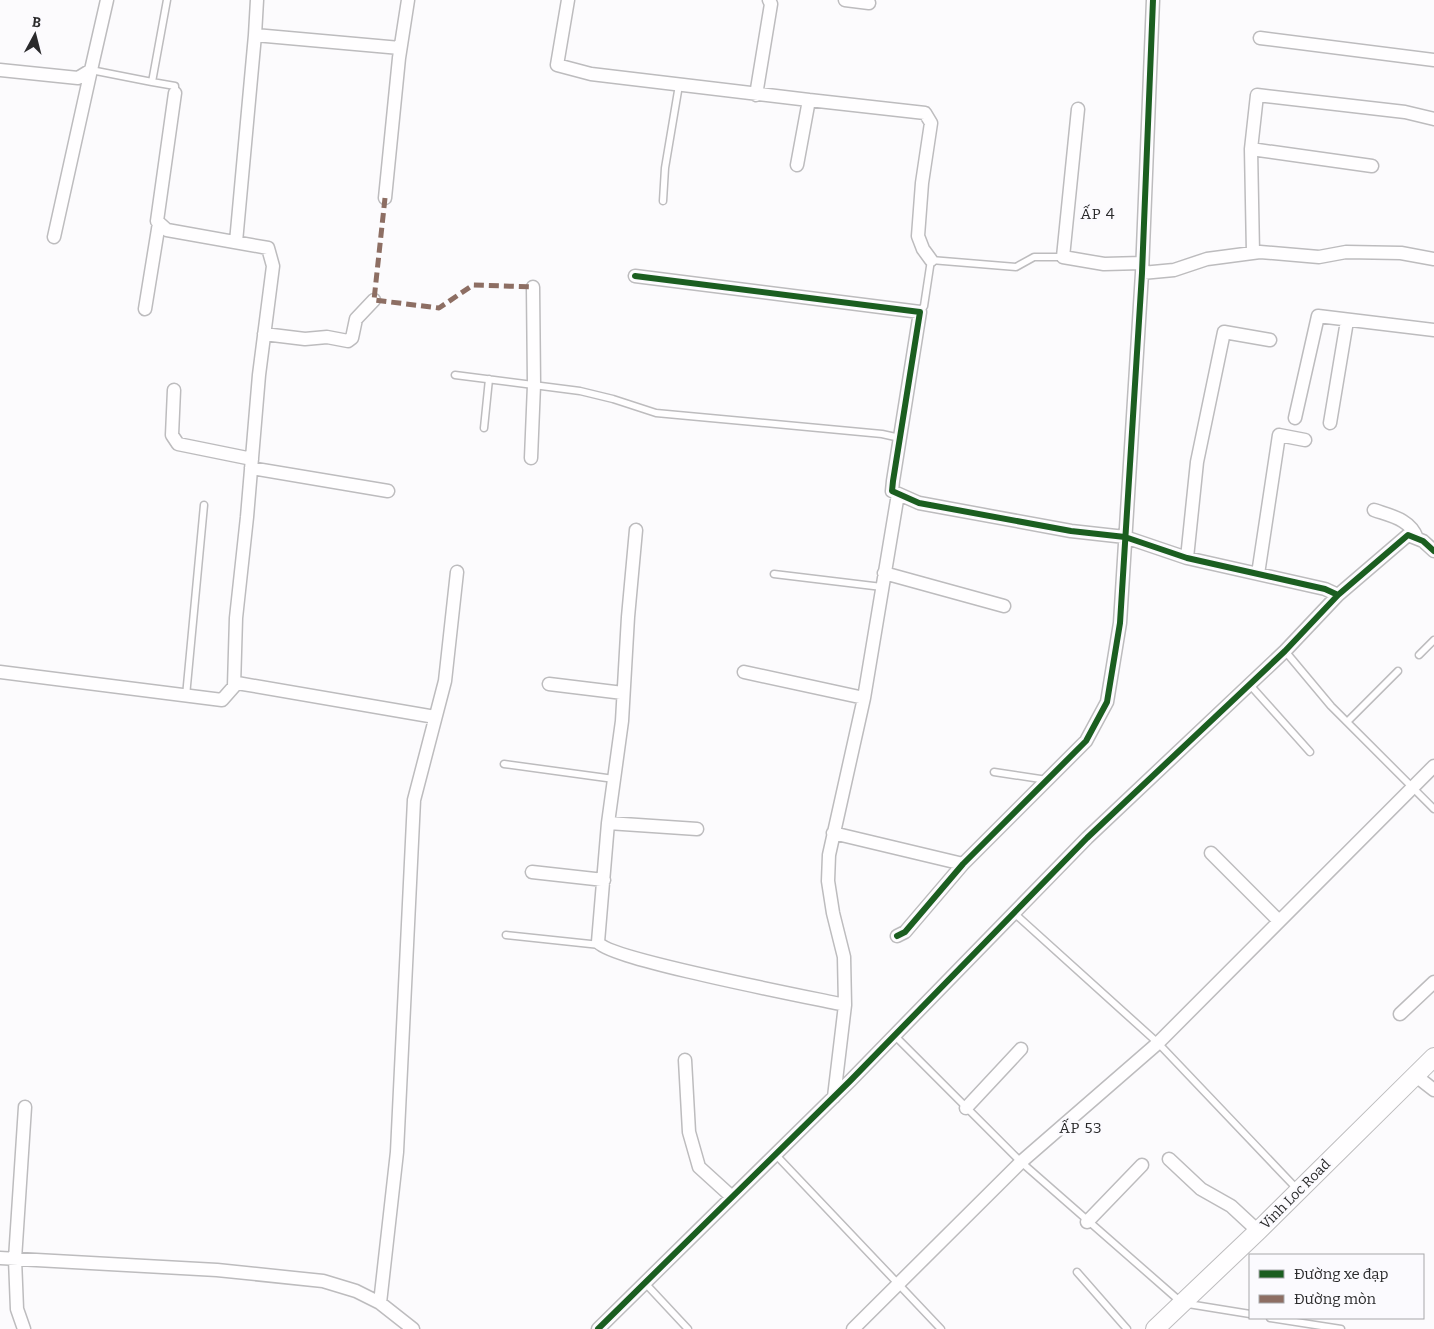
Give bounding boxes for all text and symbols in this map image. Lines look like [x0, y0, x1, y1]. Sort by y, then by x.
north arrow [10, 10, 60, 60]
text: B [31, 14, 42, 32]
district label: ẤP 4 [1081, 204, 1115, 223]
district label: ẤP 53 [1059, 1118, 1103, 1137]
street label: Vinh Loc Road [1257, 1156, 1334, 1233]
legend [1249, 1254, 1424, 1319]
text: Đường xe đạp [1294, 1265, 1389, 1283]
text: Đường mòn [1294, 1290, 1377, 1308]

